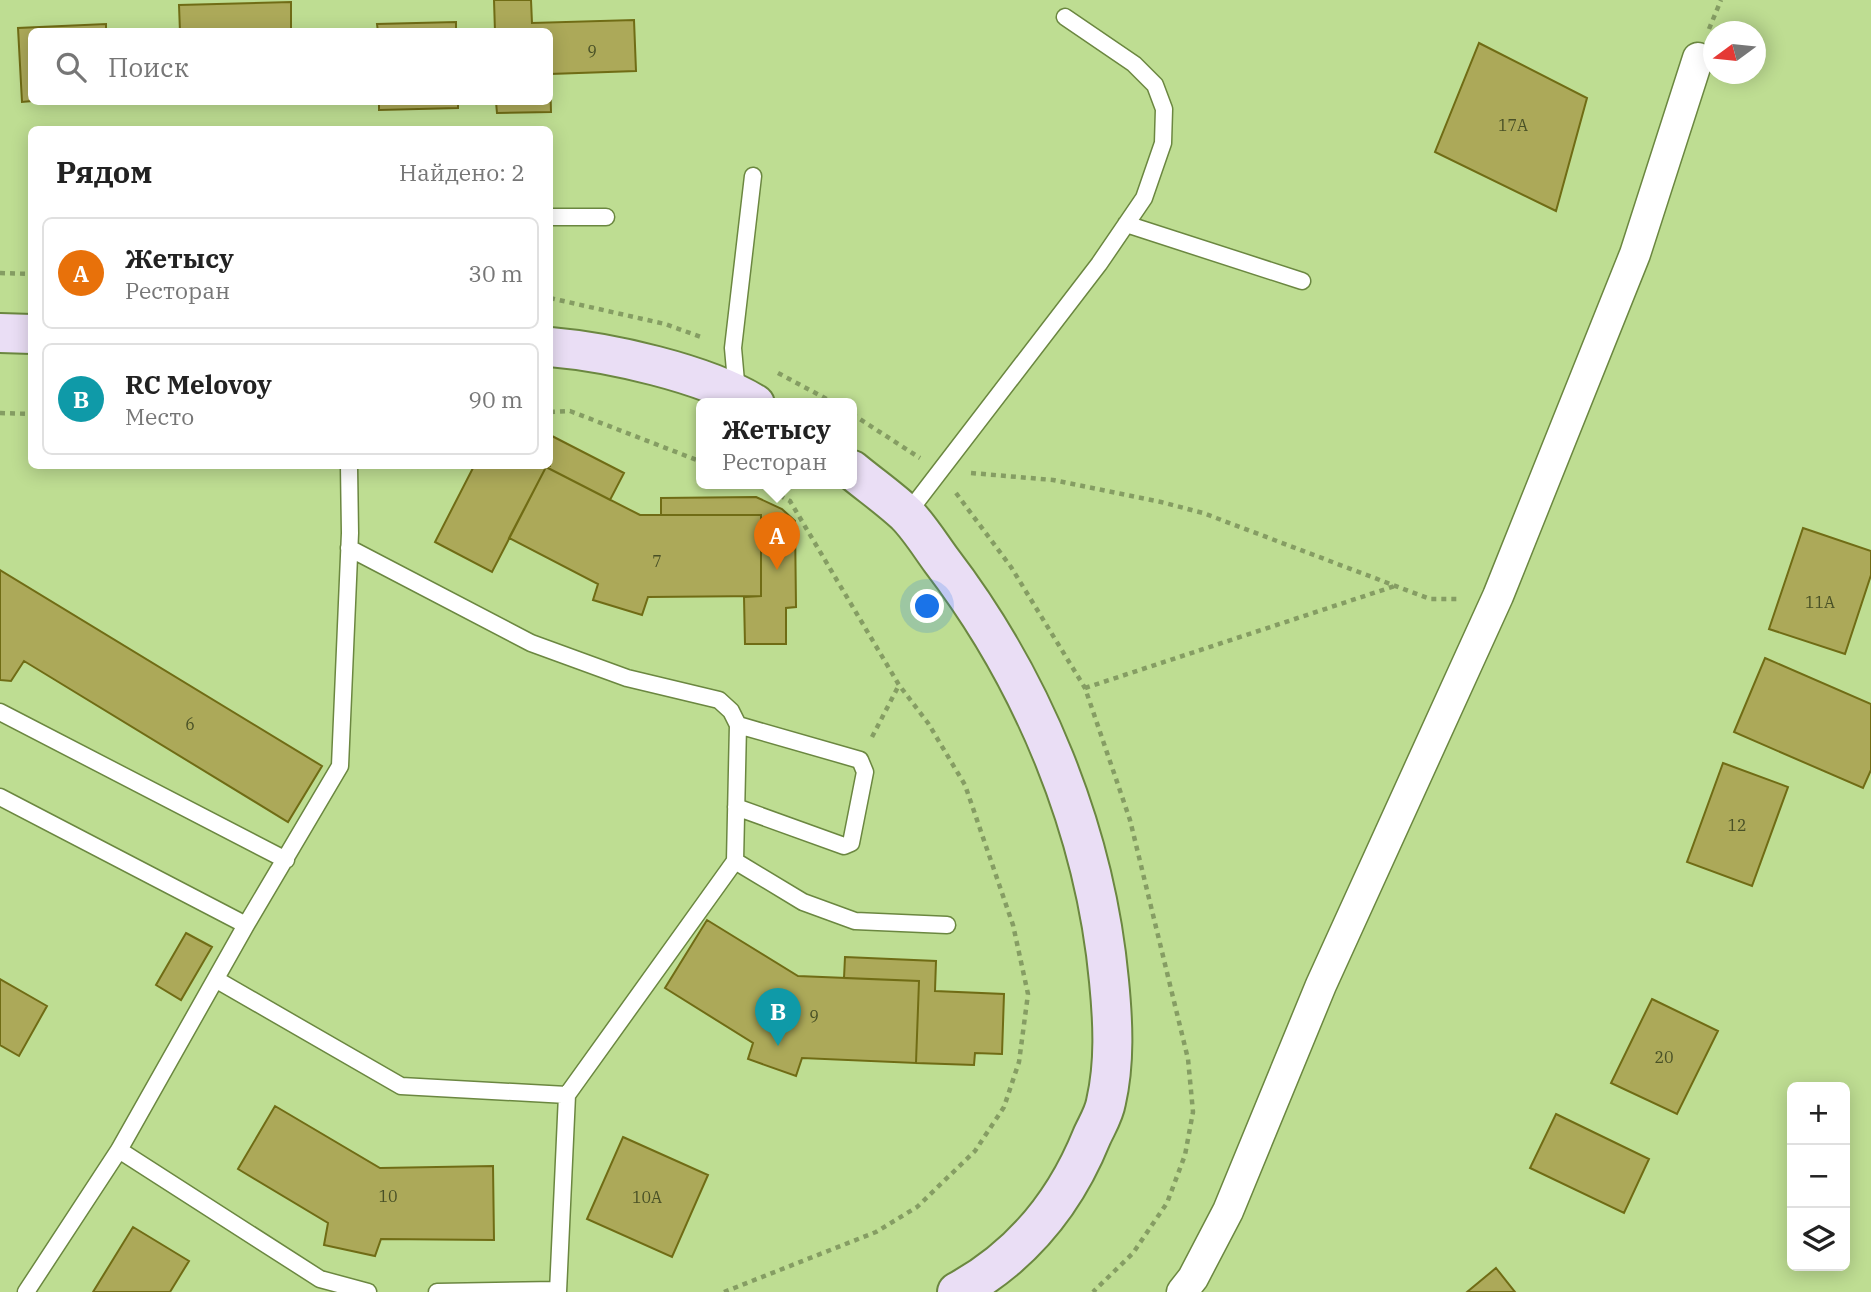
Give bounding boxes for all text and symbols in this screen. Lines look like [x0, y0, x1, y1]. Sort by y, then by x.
north arrow [1703, 21, 1766, 84]
search box [28, 28, 553, 105]
house number: 9 [587, 41, 597, 61]
icon: search [52, 48, 90, 86]
text: Поиск [108, 50, 189, 84]
house number: 17А [1498, 115, 1528, 135]
text: Рядом [56, 152, 152, 191]
text: Найдено: 2 [399, 157, 525, 187]
text: Жетысу [125, 241, 234, 275]
text: A [73, 258, 89, 288]
text: 30 m [468, 258, 523, 288]
text: Ресторан [125, 275, 230, 305]
text: RC Melovoy [125, 367, 272, 401]
text: B [73, 384, 89, 414]
text: 90 m [468, 384, 523, 414]
popup [696, 398, 857, 489]
text: Место [125, 401, 194, 431]
text: Жетысу [722, 412, 831, 446]
text: Ресторан [722, 446, 827, 476]
pin: A [754, 512, 800, 570]
house number: 7 [652, 551, 662, 571]
your location [910, 589, 944, 623]
house number: 11А [1805, 592, 1835, 612]
house number: 6 [185, 714, 195, 734]
house number: 12 [1727, 815, 1747, 835]
pin: B [755, 988, 801, 1046]
house number: 9 [809, 1006, 819, 1026]
house number: 20 [1654, 1047, 1674, 1067]
map controls [1787, 1082, 1850, 1271]
button: + [1787, 1082, 1850, 1145]
button: − [1787, 1145, 1850, 1208]
house number: 10 [378, 1186, 398, 1206]
house number: 10А [632, 1187, 662, 1207]
button: layers [1787, 1208, 1850, 1271]

